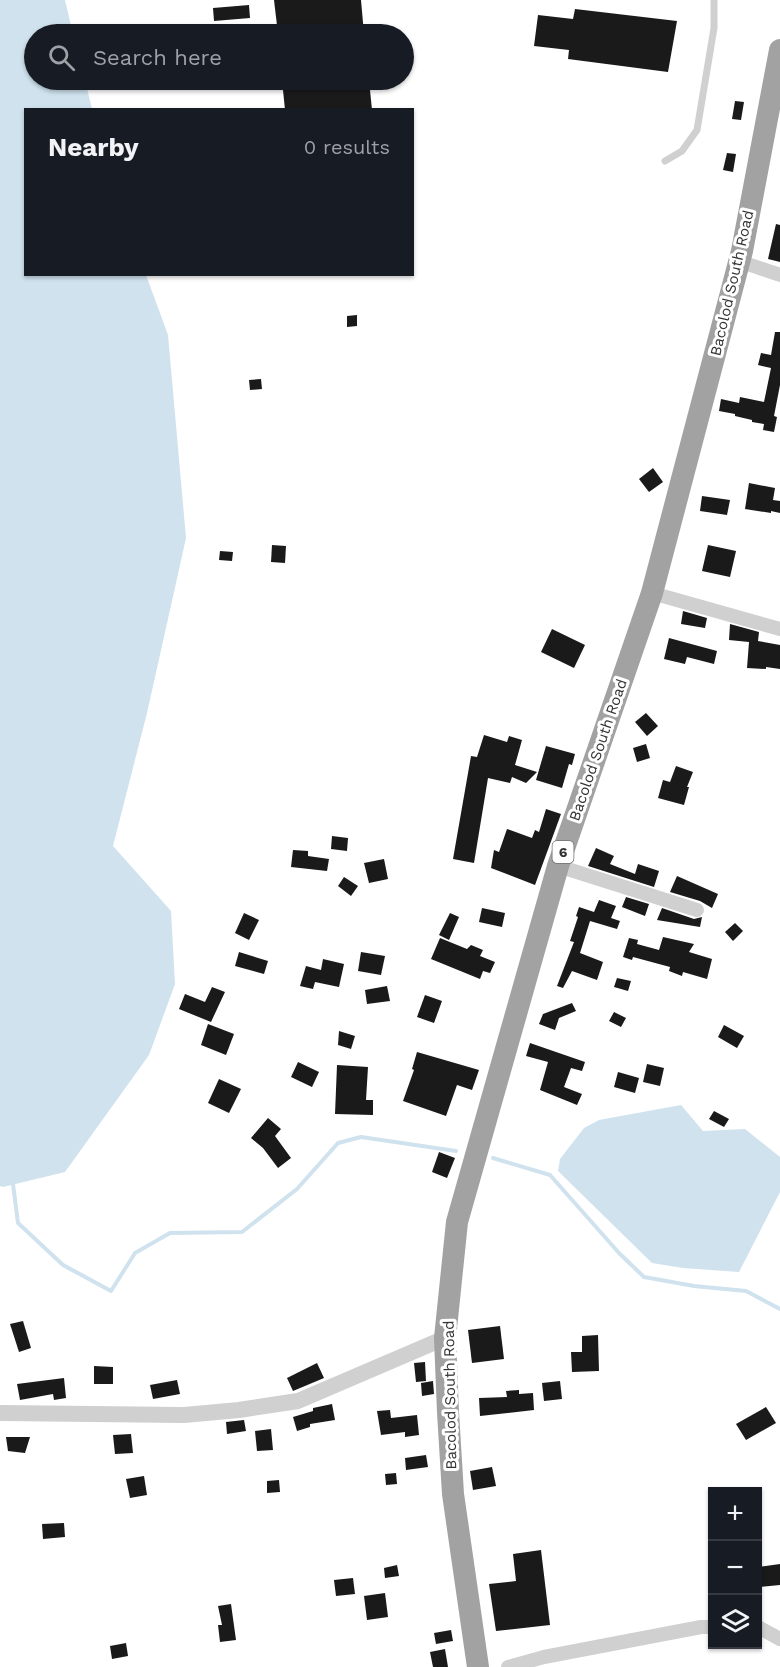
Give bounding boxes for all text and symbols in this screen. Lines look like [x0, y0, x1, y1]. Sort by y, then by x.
search box [24, 24, 414, 90]
icon: search [45, 41, 78, 74]
text: Search here [93, 45, 222, 70]
text: Nearby [48, 132, 139, 162]
text: 0 results [304, 135, 390, 159]
street label: Bacolod South Road [706, 208, 758, 358]
street label: Bacolod South Road [565, 677, 631, 823]
road number: 6 [552, 841, 574, 863]
street label: Bacolod South Road [440, 1320, 460, 1470]
map controls [708, 1487, 762, 1649]
button: + [708, 1487, 762, 1541]
button: − [708, 1541, 762, 1595]
button: layers [708, 1595, 762, 1649]

